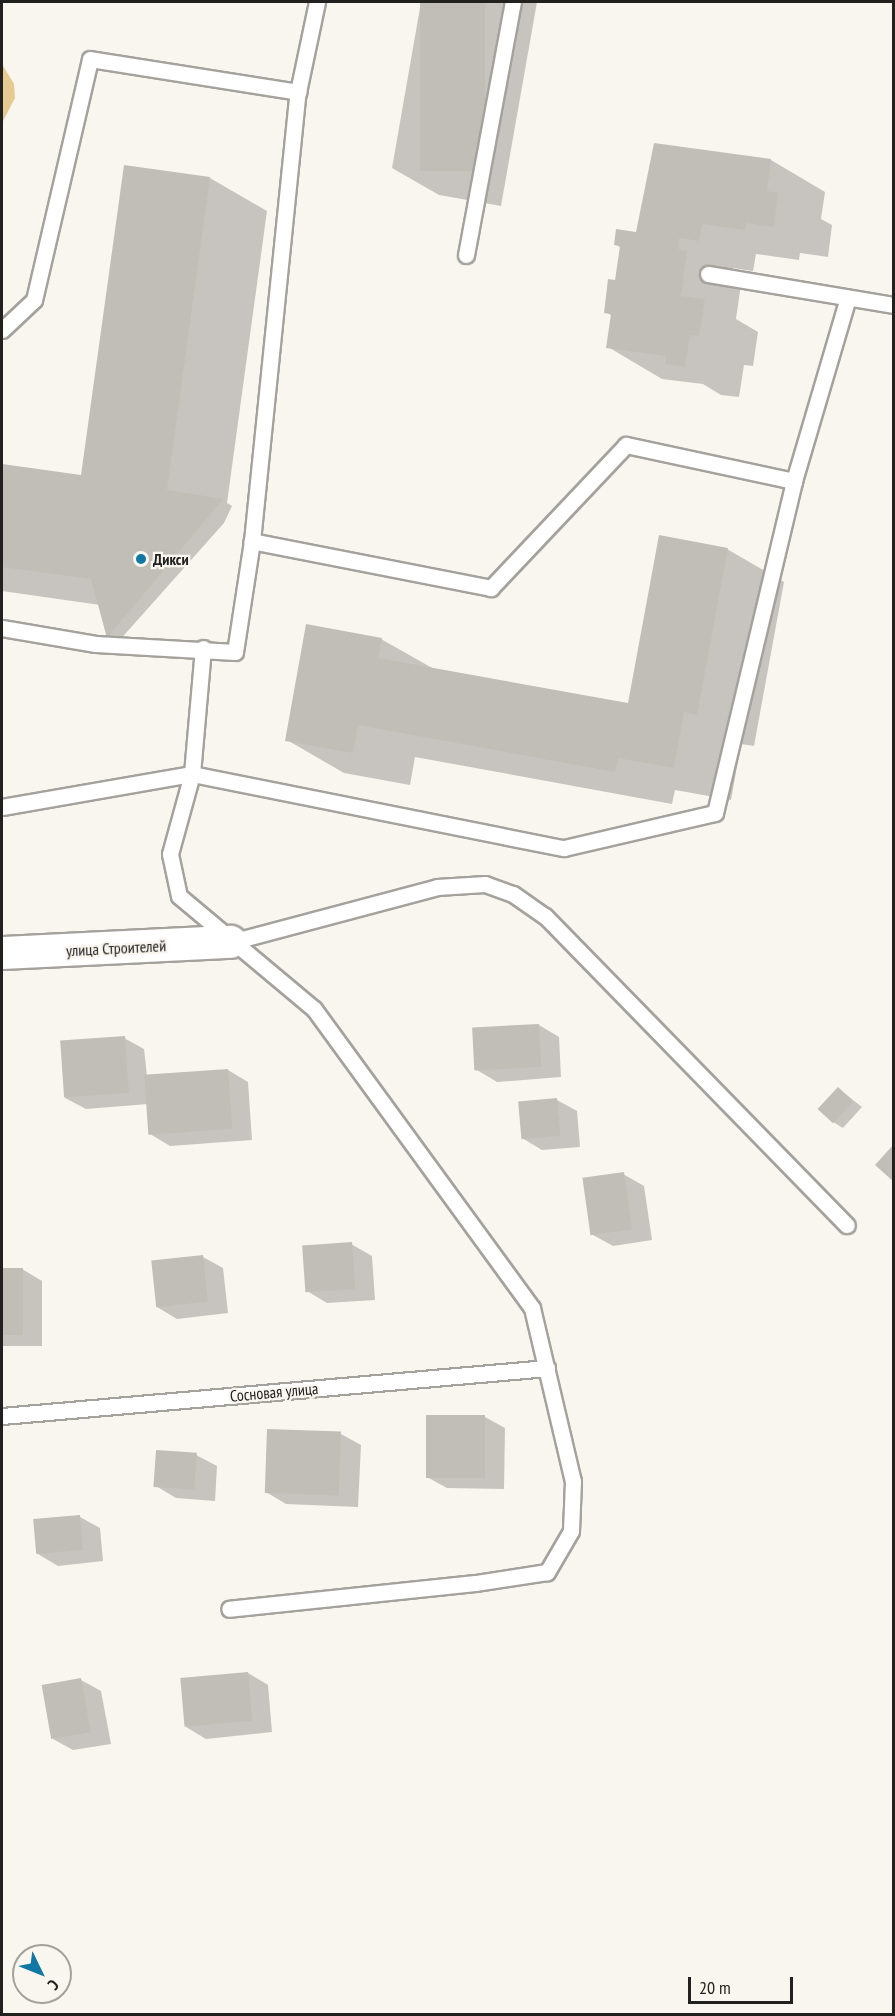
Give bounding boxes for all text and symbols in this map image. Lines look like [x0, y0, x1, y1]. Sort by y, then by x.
place label: Дикси [153, 549, 189, 569]
marker: Дикси [134, 552, 148, 566]
street label: улица Строителей [65, 936, 167, 960]
street label: Сосновая улица [229, 1379, 319, 1405]
north arrow [12, 1944, 72, 2004]
scale bar [691, 1965, 796, 2003]
text: С [44, 1975, 64, 1994]
text: 20 m [699, 1976, 731, 1999]

